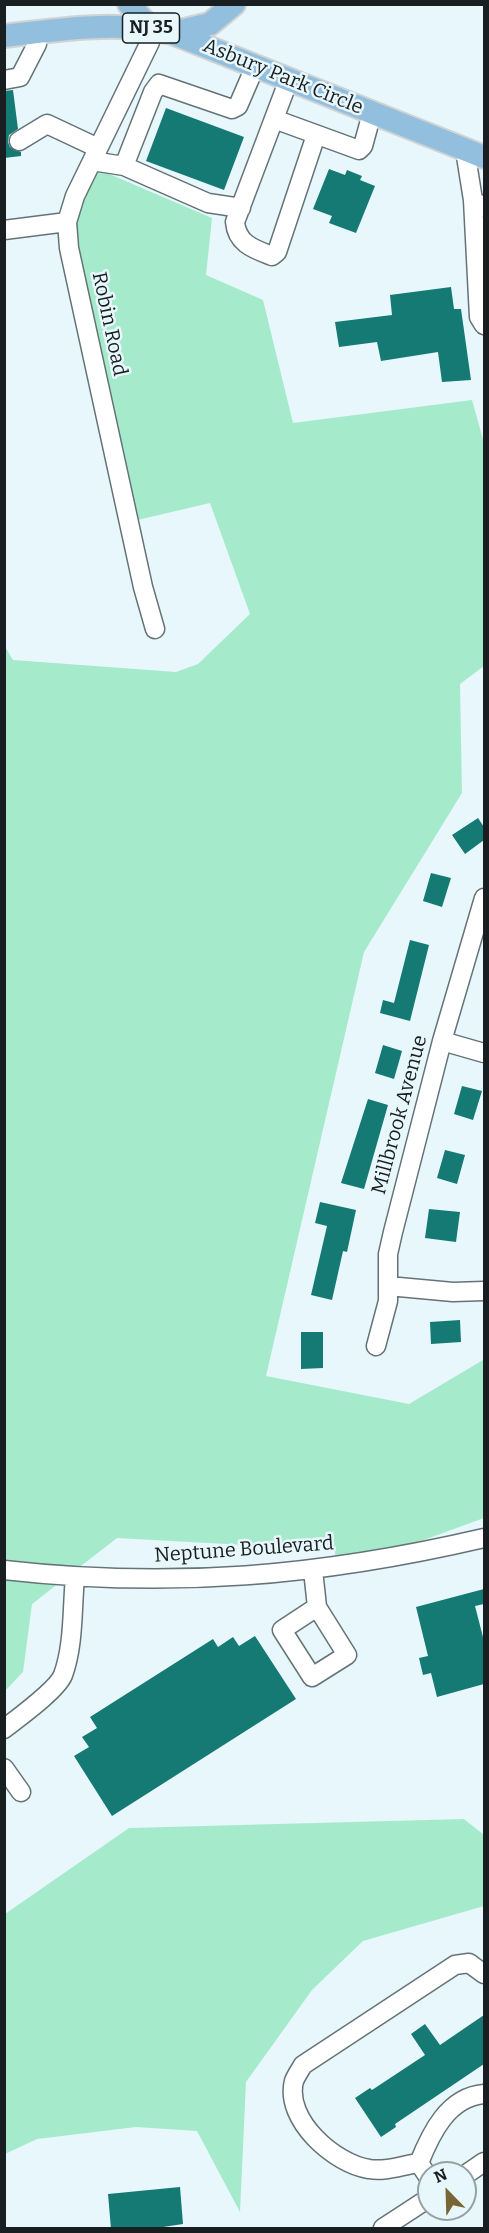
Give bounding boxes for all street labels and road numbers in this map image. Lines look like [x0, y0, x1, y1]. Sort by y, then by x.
road number: NJ 35 [122, 13, 180, 43]
street label: Asbury Park Circle [199, 34, 367, 120]
street label: Robin Road [86, 270, 132, 378]
street label: Millbrook Avenue [367, 1033, 433, 1197]
street label: Neptune Boulevard [153, 1532, 335, 1568]

